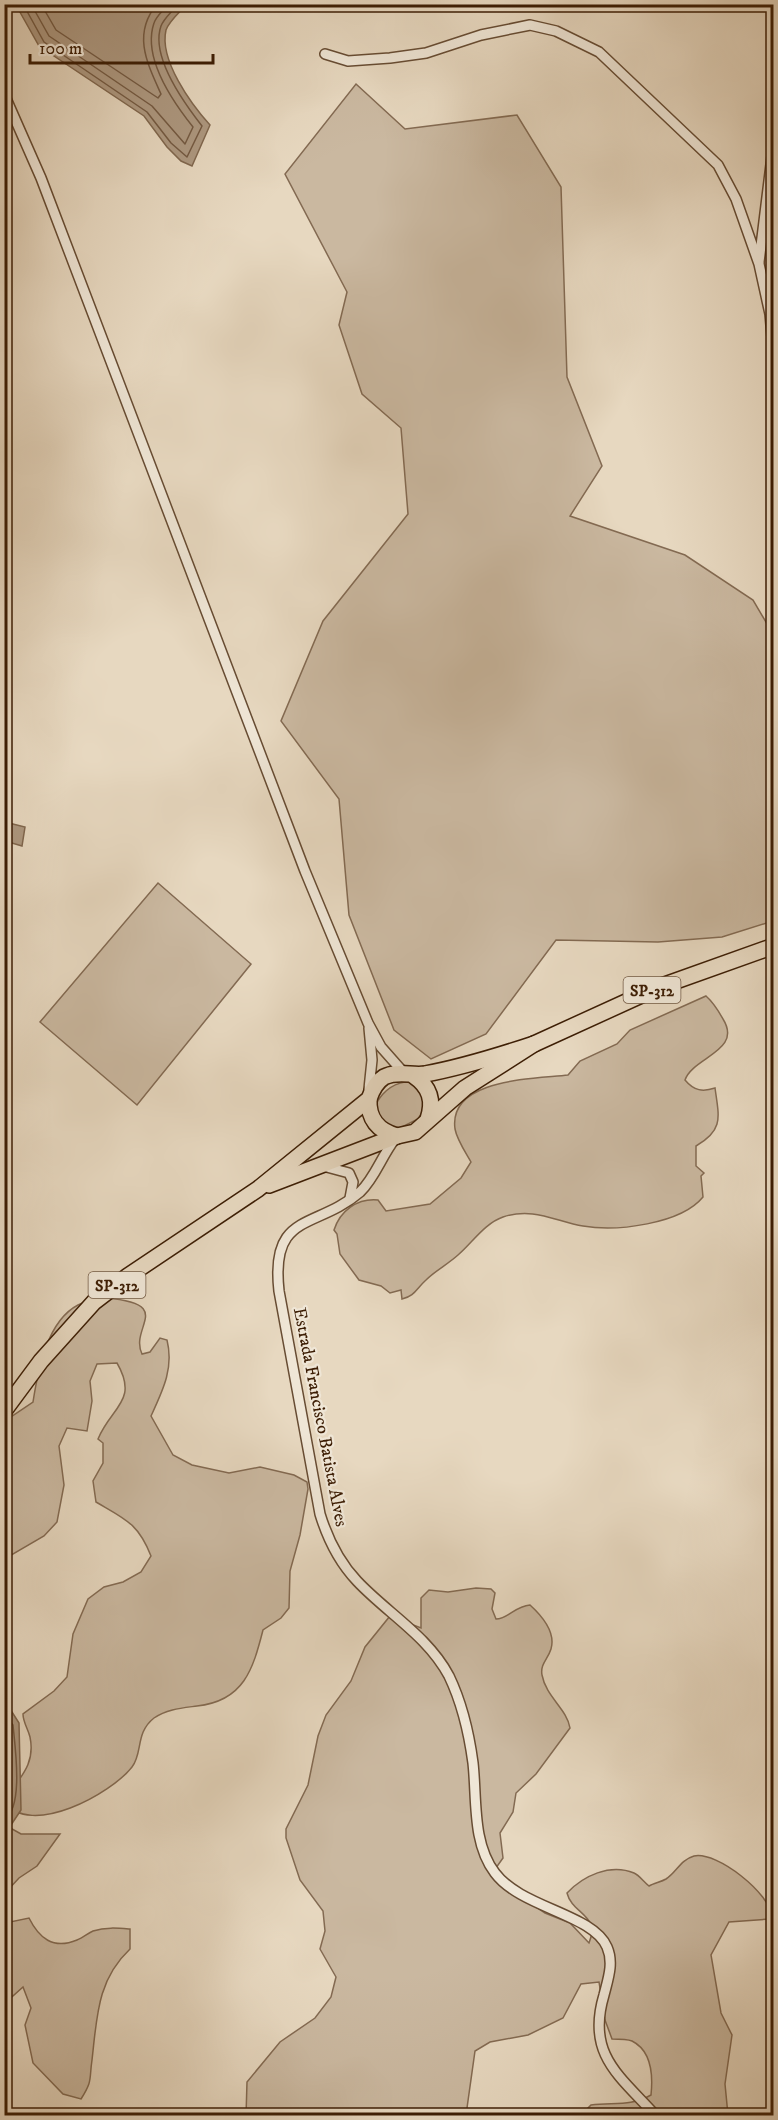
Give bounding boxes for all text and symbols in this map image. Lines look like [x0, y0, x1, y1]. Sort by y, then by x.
scale bar [30, 27, 213, 65]
text: 100 m [39, 38, 82, 60]
road number: SP-312 [624, 977, 680, 1003]
road number: SP-312 [88, 1272, 146, 1298]
street label: Estrada Francisco Batista Alves [288, 1306, 352, 1529]

